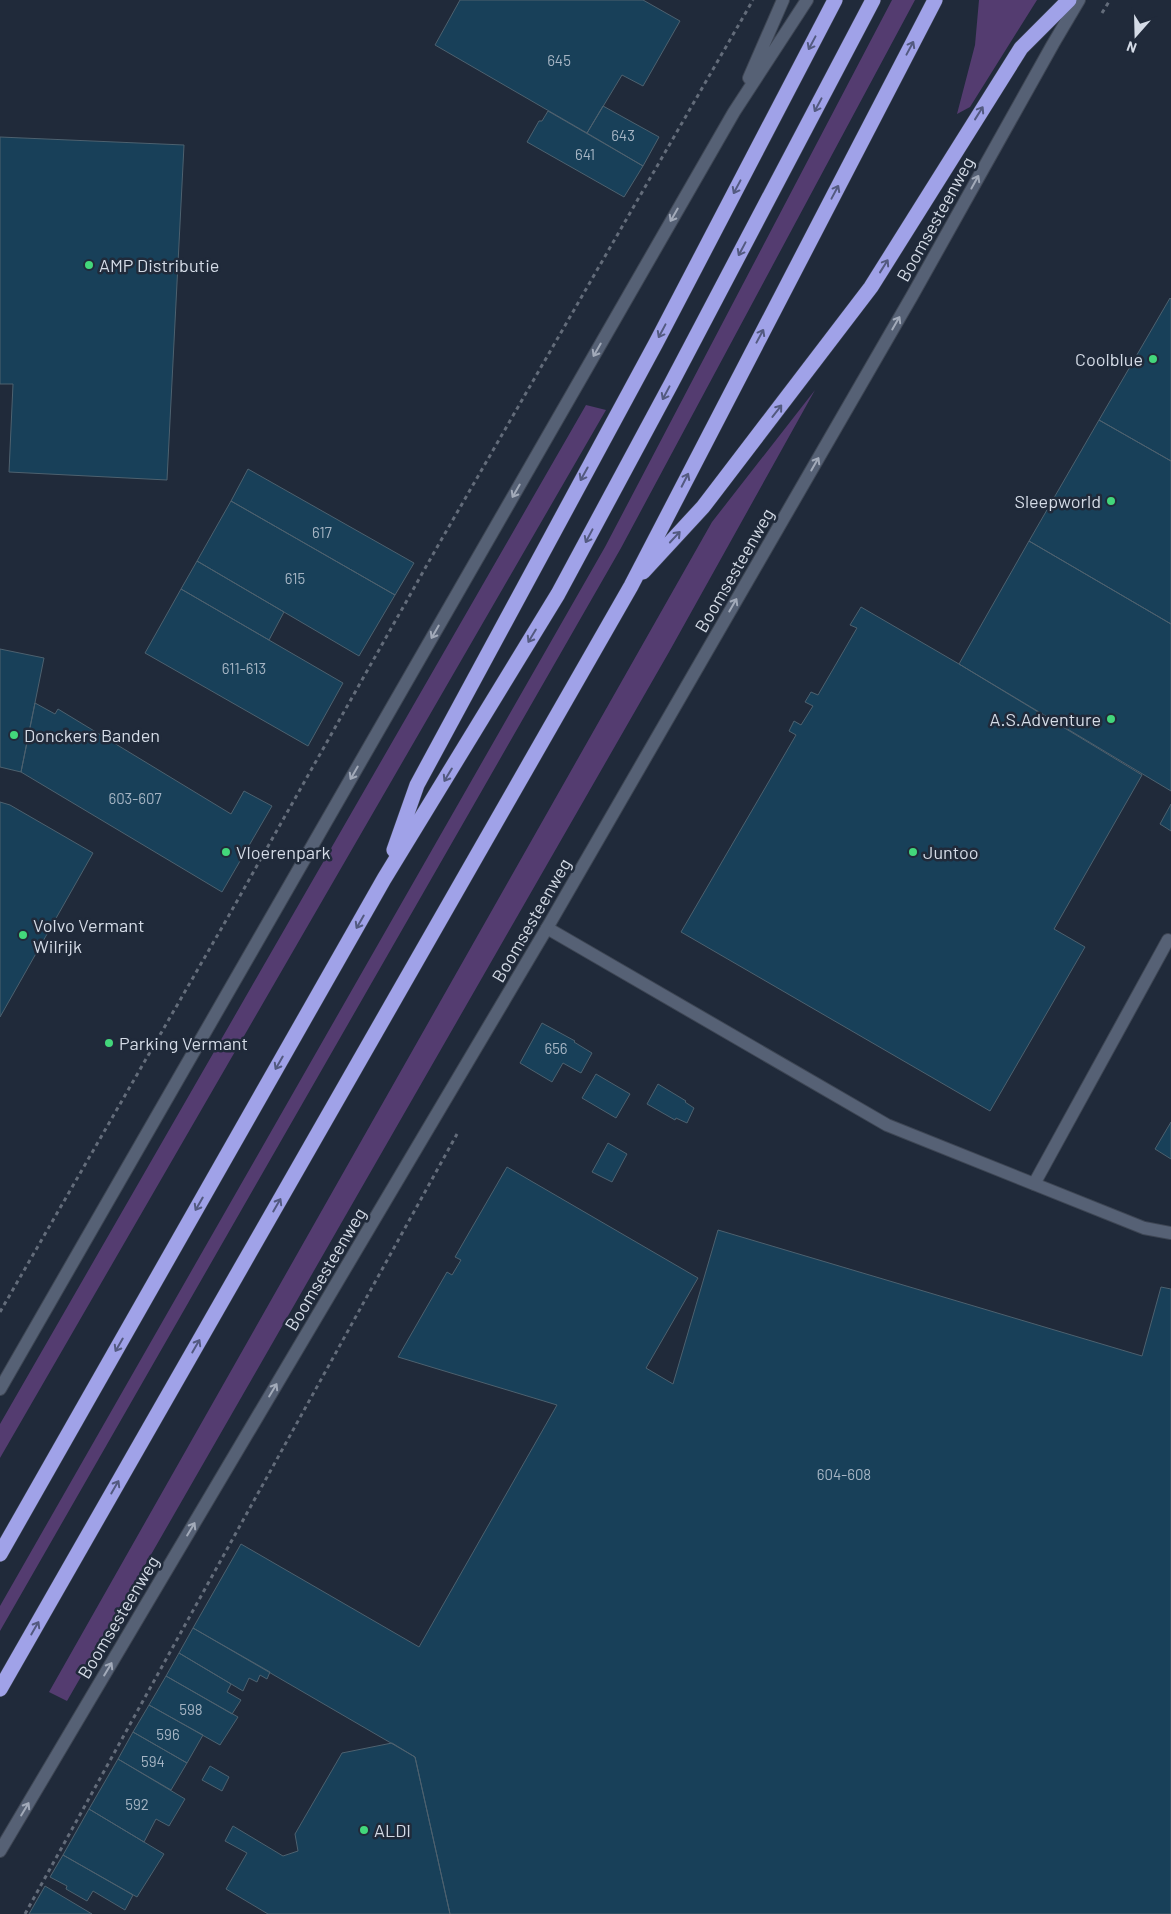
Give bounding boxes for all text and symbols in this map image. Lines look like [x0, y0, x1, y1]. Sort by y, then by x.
north arrow [1111, 10, 1161, 60]
one-way arrow [807, 35, 816, 50]
text: N [1124, 38, 1139, 57]
one-way arrow [906, 41, 915, 56]
house number: 645 [547, 51, 571, 69]
one-way arrow [813, 97, 822, 112]
one-way arrow [974, 106, 985, 120]
house number: 643 [611, 126, 635, 144]
house number: 641 [575, 145, 595, 163]
street label: Boomsesteenweg [892, 153, 978, 285]
one-way arrow [971, 175, 981, 190]
one-way arrow [732, 179, 741, 194]
one-way arrow [831, 185, 840, 200]
one-way arrow [669, 207, 679, 221]
one-way arrow [737, 241, 746, 256]
place label: AMP Distributie [99, 254, 219, 276]
marker: AMP Distributie [83, 259, 95, 271]
one-way arrow [879, 259, 889, 273]
one-way arrow [891, 317, 901, 331]
one-way arrow [656, 323, 666, 338]
one-way arrow [756, 329, 765, 344]
one-way arrow [591, 342, 601, 357]
place label: Coolblue [1075, 348, 1143, 370]
marker: Coolblue [1147, 353, 1159, 365]
one-way arrow [661, 385, 671, 399]
one-way arrow [772, 405, 783, 418]
one-way arrow [810, 458, 820, 472]
one-way arrow [579, 466, 588, 481]
one-way arrow [680, 473, 690, 488]
one-way arrow [510, 483, 520, 498]
place label: Sleepworld [1014, 490, 1101, 512]
marker: Sleepworld [1105, 495, 1117, 507]
street label: Boomsesteenweg [690, 504, 778, 636]
house number: 617 [312, 523, 332, 541]
one-way arrow [584, 528, 594, 543]
one-way arrow [669, 531, 681, 544]
house number: 615 [285, 569, 305, 587]
one-way arrow [729, 598, 739, 613]
one-way arrow [430, 624, 440, 639]
one-way arrow [527, 628, 537, 642]
house number: 611-613 [222, 659, 266, 677]
place label: A.S.Adventure [989, 708, 1101, 730]
marker: A.S.Adventure [1105, 713, 1117, 725]
place label: Donckers Banden [24, 724, 160, 746]
marker: Donckers Banden [8, 729, 20, 741]
one-way arrow [349, 765, 359, 780]
one-way arrow [443, 767, 453, 781]
house number: 603-607 [108, 789, 162, 807]
place label: Vloerenpark [236, 841, 331, 863]
place label: Juntoo [923, 841, 979, 863]
marker: Vloerenpark [220, 846, 232, 858]
marker: Juntoo [907, 846, 919, 858]
street label: Boomsesteenweg [487, 854, 575, 986]
place label: Volvo Vermant Wilrijk [33, 914, 145, 957]
one-way arrow [355, 914, 365, 928]
marker: Volvo Vermant Wilrijk [17, 929, 29, 941]
place label: Parking Vermant [119, 1032, 248, 1054]
marker: Parking Vermant [103, 1037, 115, 1049]
house number: 656 [544, 1039, 568, 1057]
one-way arrow [274, 1055, 284, 1069]
one-way arrow [194, 1196, 204, 1211]
one-way arrow [272, 1198, 282, 1212]
street label: Boomsesteenweg [280, 1204, 370, 1334]
one-way arrow [114, 1338, 124, 1352]
one-way arrow [191, 1338, 201, 1353]
one-way arrow [269, 1383, 279, 1397]
house number: 604-608 [817, 1465, 871, 1483]
one-way arrow [111, 1480, 121, 1494]
one-way arrow [186, 1523, 196, 1537]
street label: Boomsesteenweg [73, 1552, 163, 1682]
one-way arrow [30, 1621, 40, 1636]
one-way arrow [103, 1663, 113, 1677]
house number: 598 [179, 1700, 203, 1718]
house number: 596 [156, 1725, 180, 1743]
house number: 594 [141, 1752, 165, 1770]
house number: 592 [125, 1795, 149, 1813]
one-way arrow [20, 1803, 30, 1817]
place label: ALDI [374, 1819, 411, 1841]
marker: ALDI [358, 1824, 370, 1836]

